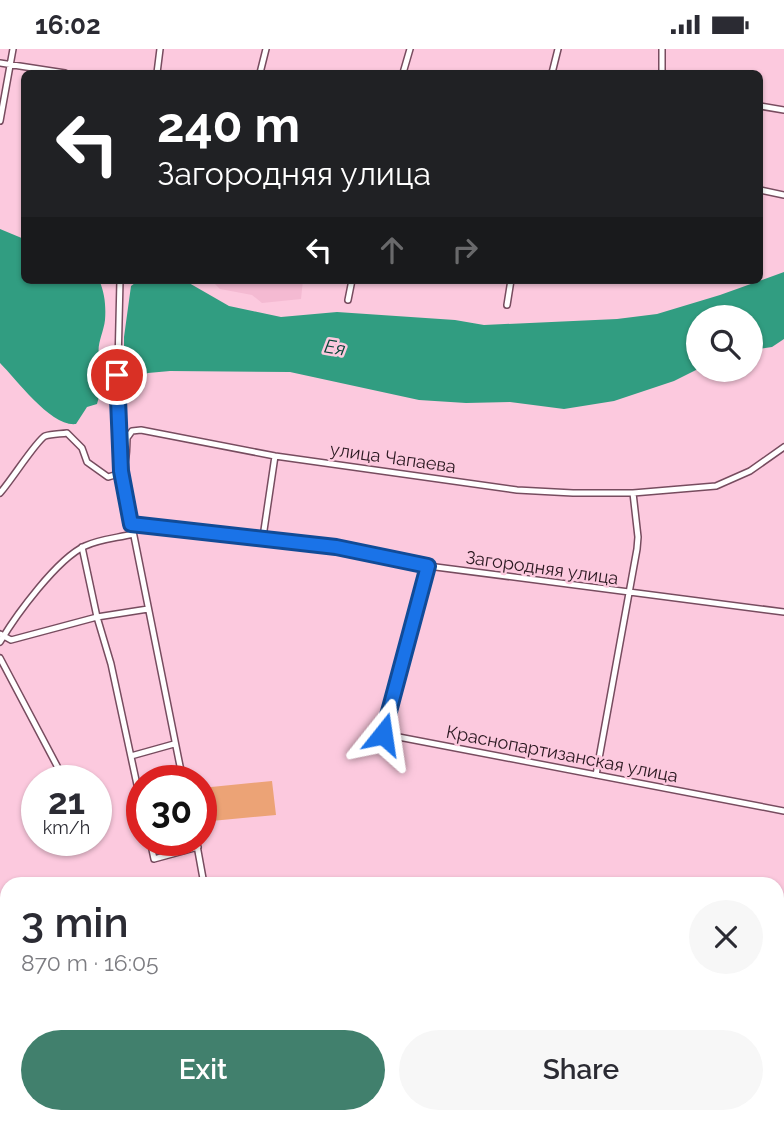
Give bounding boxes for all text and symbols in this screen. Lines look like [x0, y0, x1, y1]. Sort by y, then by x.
text: 16:02 [35, 10, 101, 40]
text: 240 m [157, 96, 300, 153]
icon: left [42, 98, 133, 189]
text: Загородняя улица [157, 155, 431, 192]
icon: left [300, 231, 338, 269]
icon: ahead [373, 231, 411, 269]
icon: right [446, 231, 484, 269]
map controls [686, 305, 763, 382]
button: search [686, 305, 763, 382]
water label: Ея [323, 334, 347, 360]
pin [87, 345, 147, 405]
icon: arrive [98, 356, 136, 394]
street label: улица Чапаева [329, 438, 457, 477]
street label: Загородняя улица [464, 546, 620, 589]
position arrow [346, 697, 420, 771]
street label: Краснопартизанская улица [444, 721, 680, 786]
speed limit sign: 30 [126, 765, 217, 856]
text: 21 [48, 781, 85, 822]
text: km/h [43, 817, 90, 838]
text: 3 min [21, 898, 129, 947]
button: close [689, 900, 763, 974]
text: 870 m · 16:05 [21, 949, 159, 976]
button: Exit [21, 1030, 385, 1110]
button: Share [399, 1030, 763, 1110]

